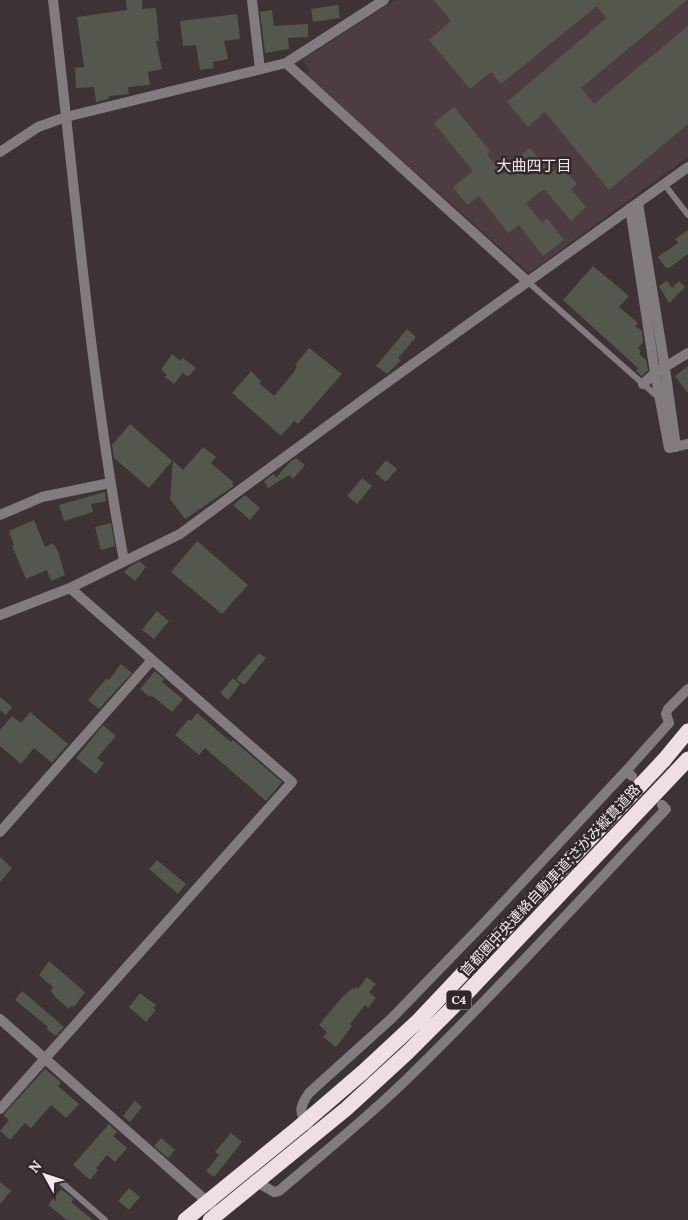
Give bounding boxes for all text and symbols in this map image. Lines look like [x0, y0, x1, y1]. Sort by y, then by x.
district label: 大曲四丁目 [496, 156, 572, 175]
street label: 首都圏中央連絡自動車道;さがみ縦貫道路 [456, 780, 644, 980]
road number: C4 [446, 990, 472, 1010]
north arrow [20, 1150, 70, 1200]
text: N [25, 1157, 46, 1177]

